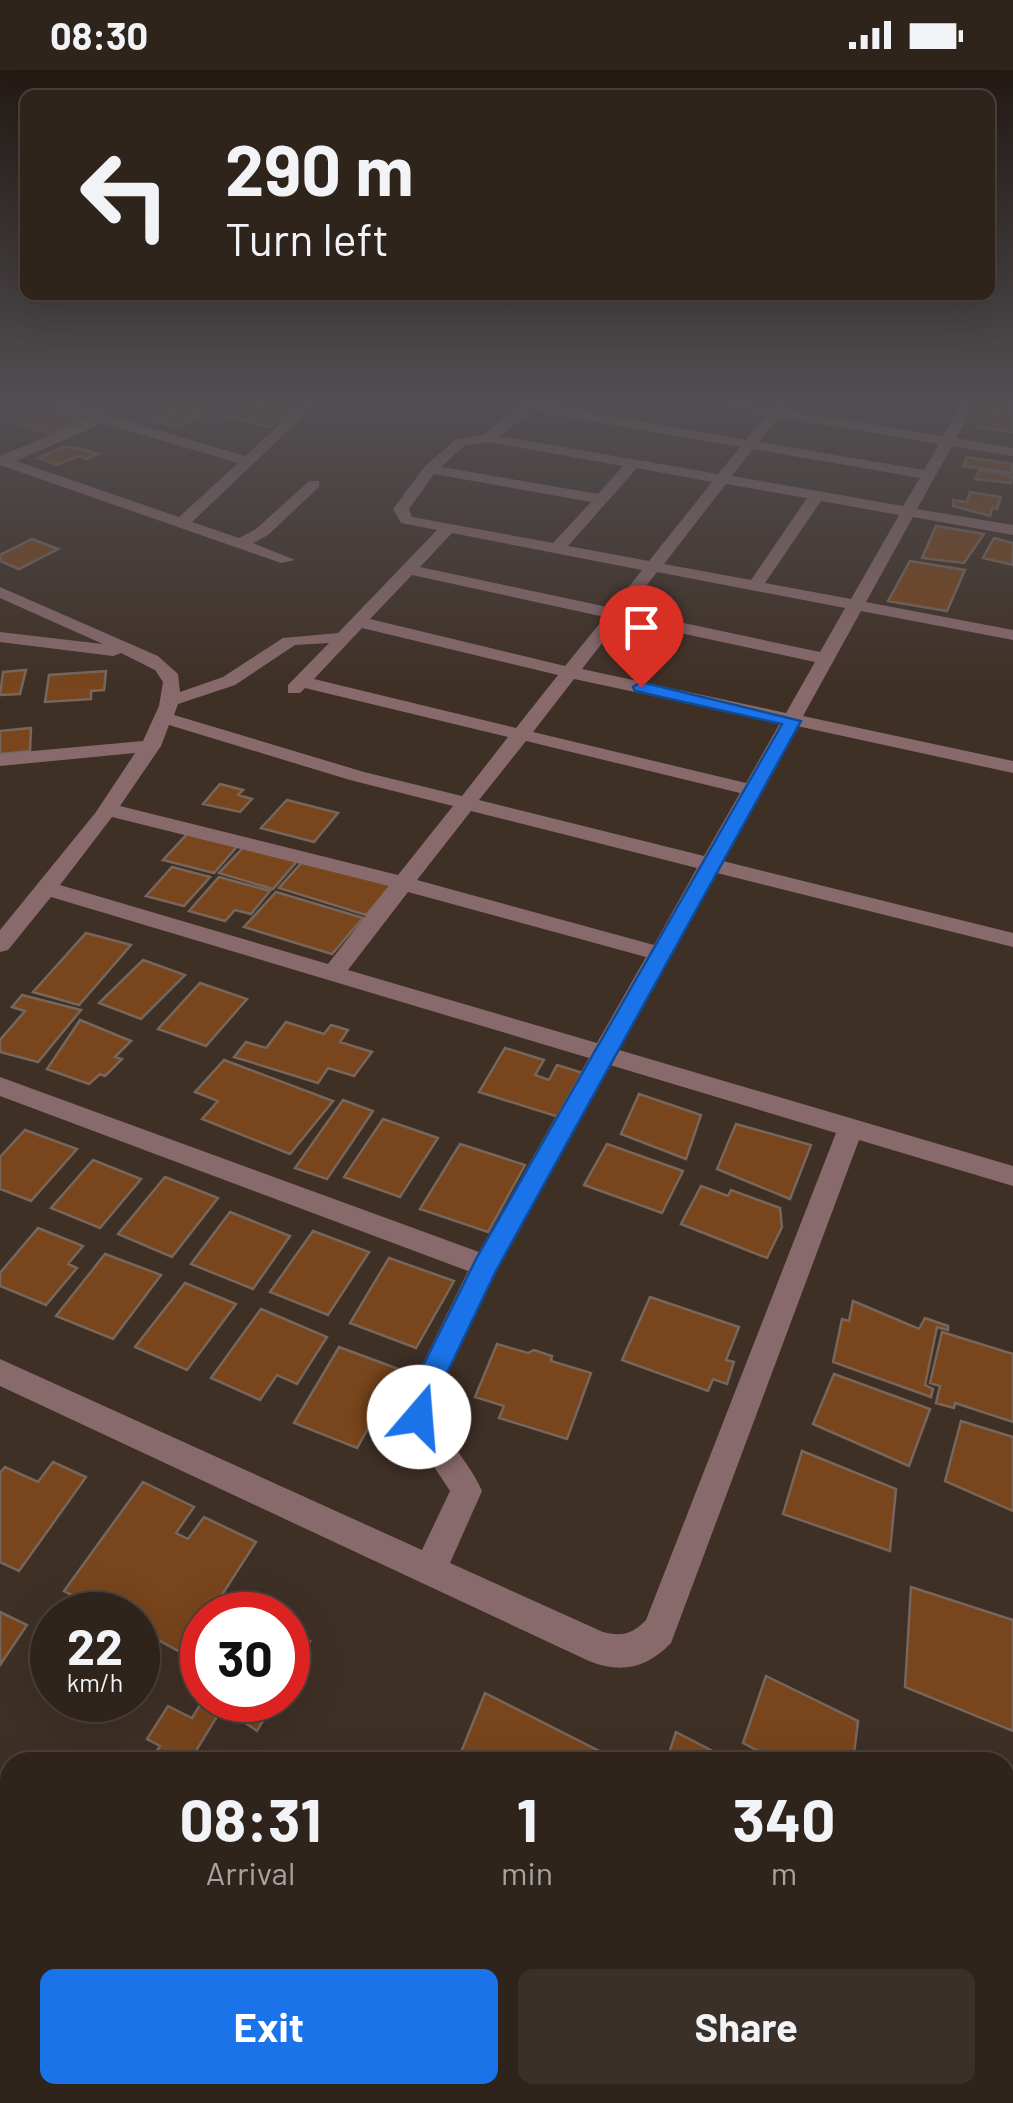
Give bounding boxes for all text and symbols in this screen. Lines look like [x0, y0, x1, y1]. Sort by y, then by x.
text: 08:30 [50, 12, 148, 58]
text: 290 m [225, 126, 414, 210]
icon: left [60, 130, 190, 260]
text: Turn left [225, 211, 389, 265]
pin [599, 585, 684, 688]
icon: arrive [614, 600, 669, 655]
position arrow [367, 1365, 471, 1469]
speed limit sign: 30 [180, 1592, 310, 1722]
text: 22 [67, 1615, 123, 1675]
text: km/h [67, 1667, 123, 1697]
text: 08:31 [180, 1782, 322, 1854]
text: 1 [516, 1782, 538, 1854]
text: 340 [733, 1782, 835, 1854]
text: Arrival [206, 1853, 295, 1891]
text: min [501, 1853, 553, 1891]
text: m [771, 1853, 797, 1891]
button: Exit [40, 1969, 498, 2084]
button: Share [518, 1969, 975, 2084]

